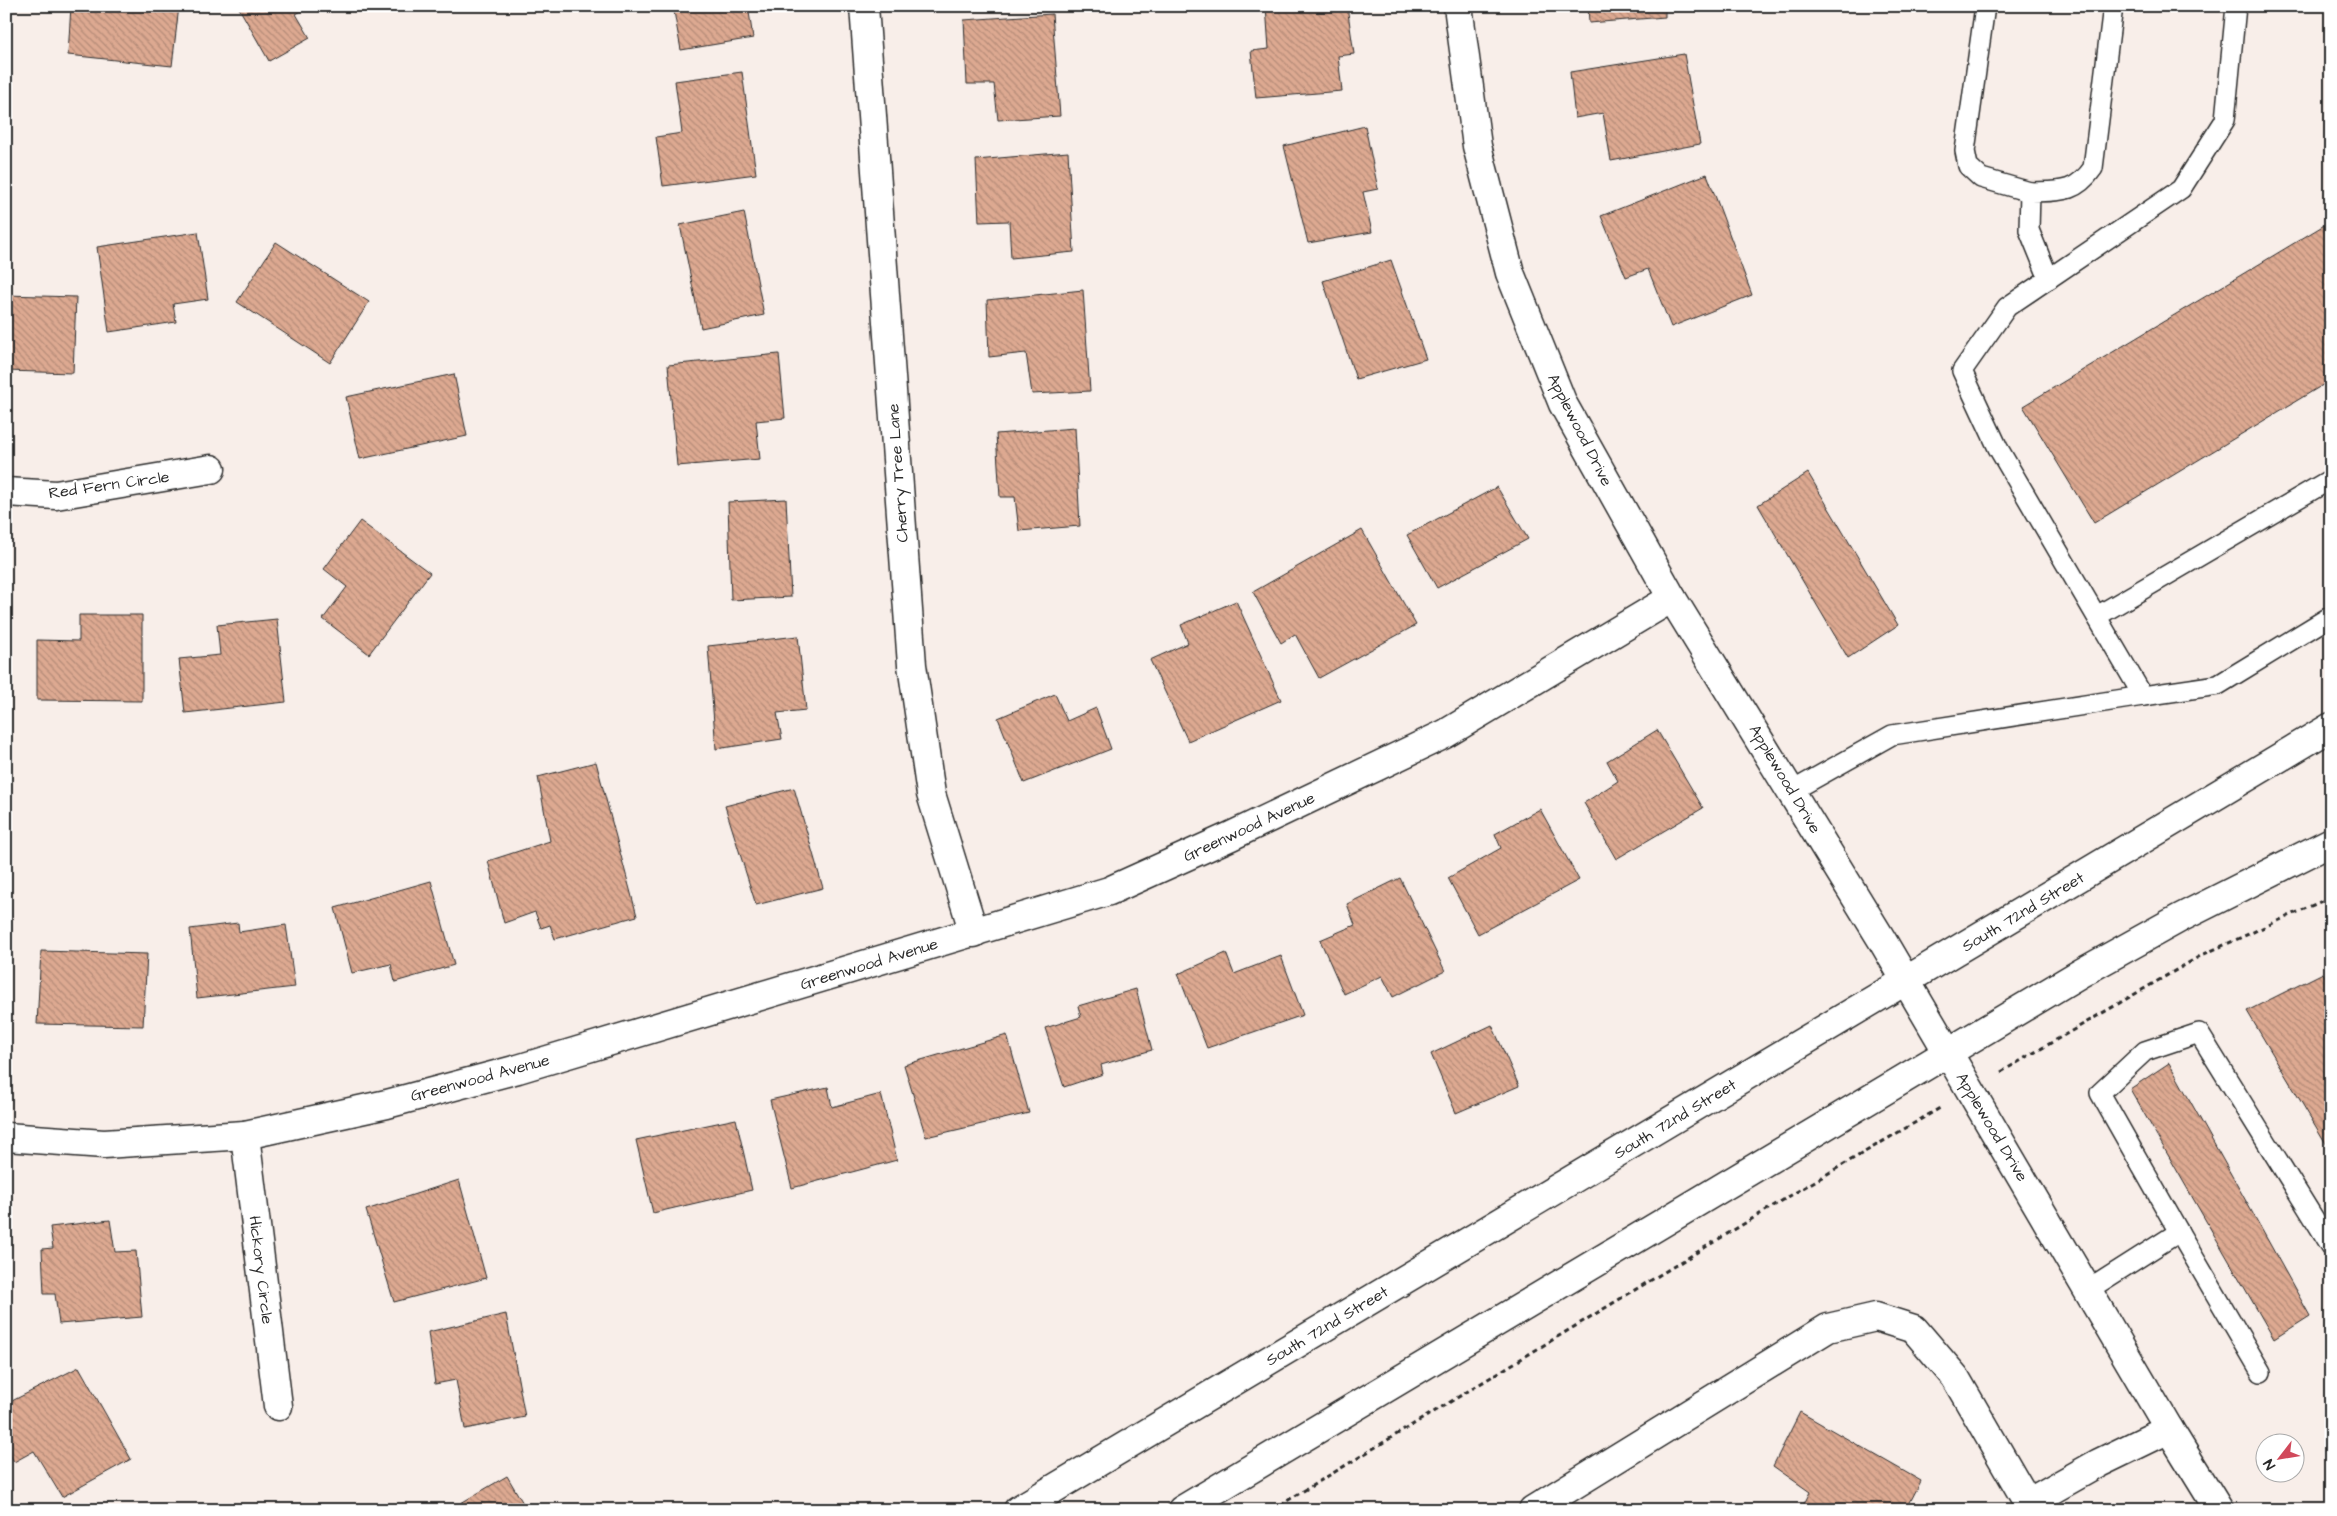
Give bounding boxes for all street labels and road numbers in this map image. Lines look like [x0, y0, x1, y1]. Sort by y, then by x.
street label: Applewood Drive [1542, 370, 1618, 490]
street label: Cherry Tree Lane [882, 402, 915, 543]
street label: Red Fern Circle [47, 466, 171, 504]
street label: Applewood Drive [1744, 720, 1826, 838]
street label: Greenwood Avenue [1180, 787, 1319, 867]
street label: South 72nd Street [1958, 866, 2089, 957]
street label: Greenwood Avenue [798, 933, 941, 995]
street label: Greenwood Avenue [408, 1049, 552, 1107]
street label: Applewood Drive [1951, 1068, 2033, 1186]
street label: South 72nd Street [1610, 1073, 1741, 1164]
street label: Hickory Circle [242, 1215, 279, 1326]
street label: South 72nd Street [1262, 1280, 1393, 1371]

